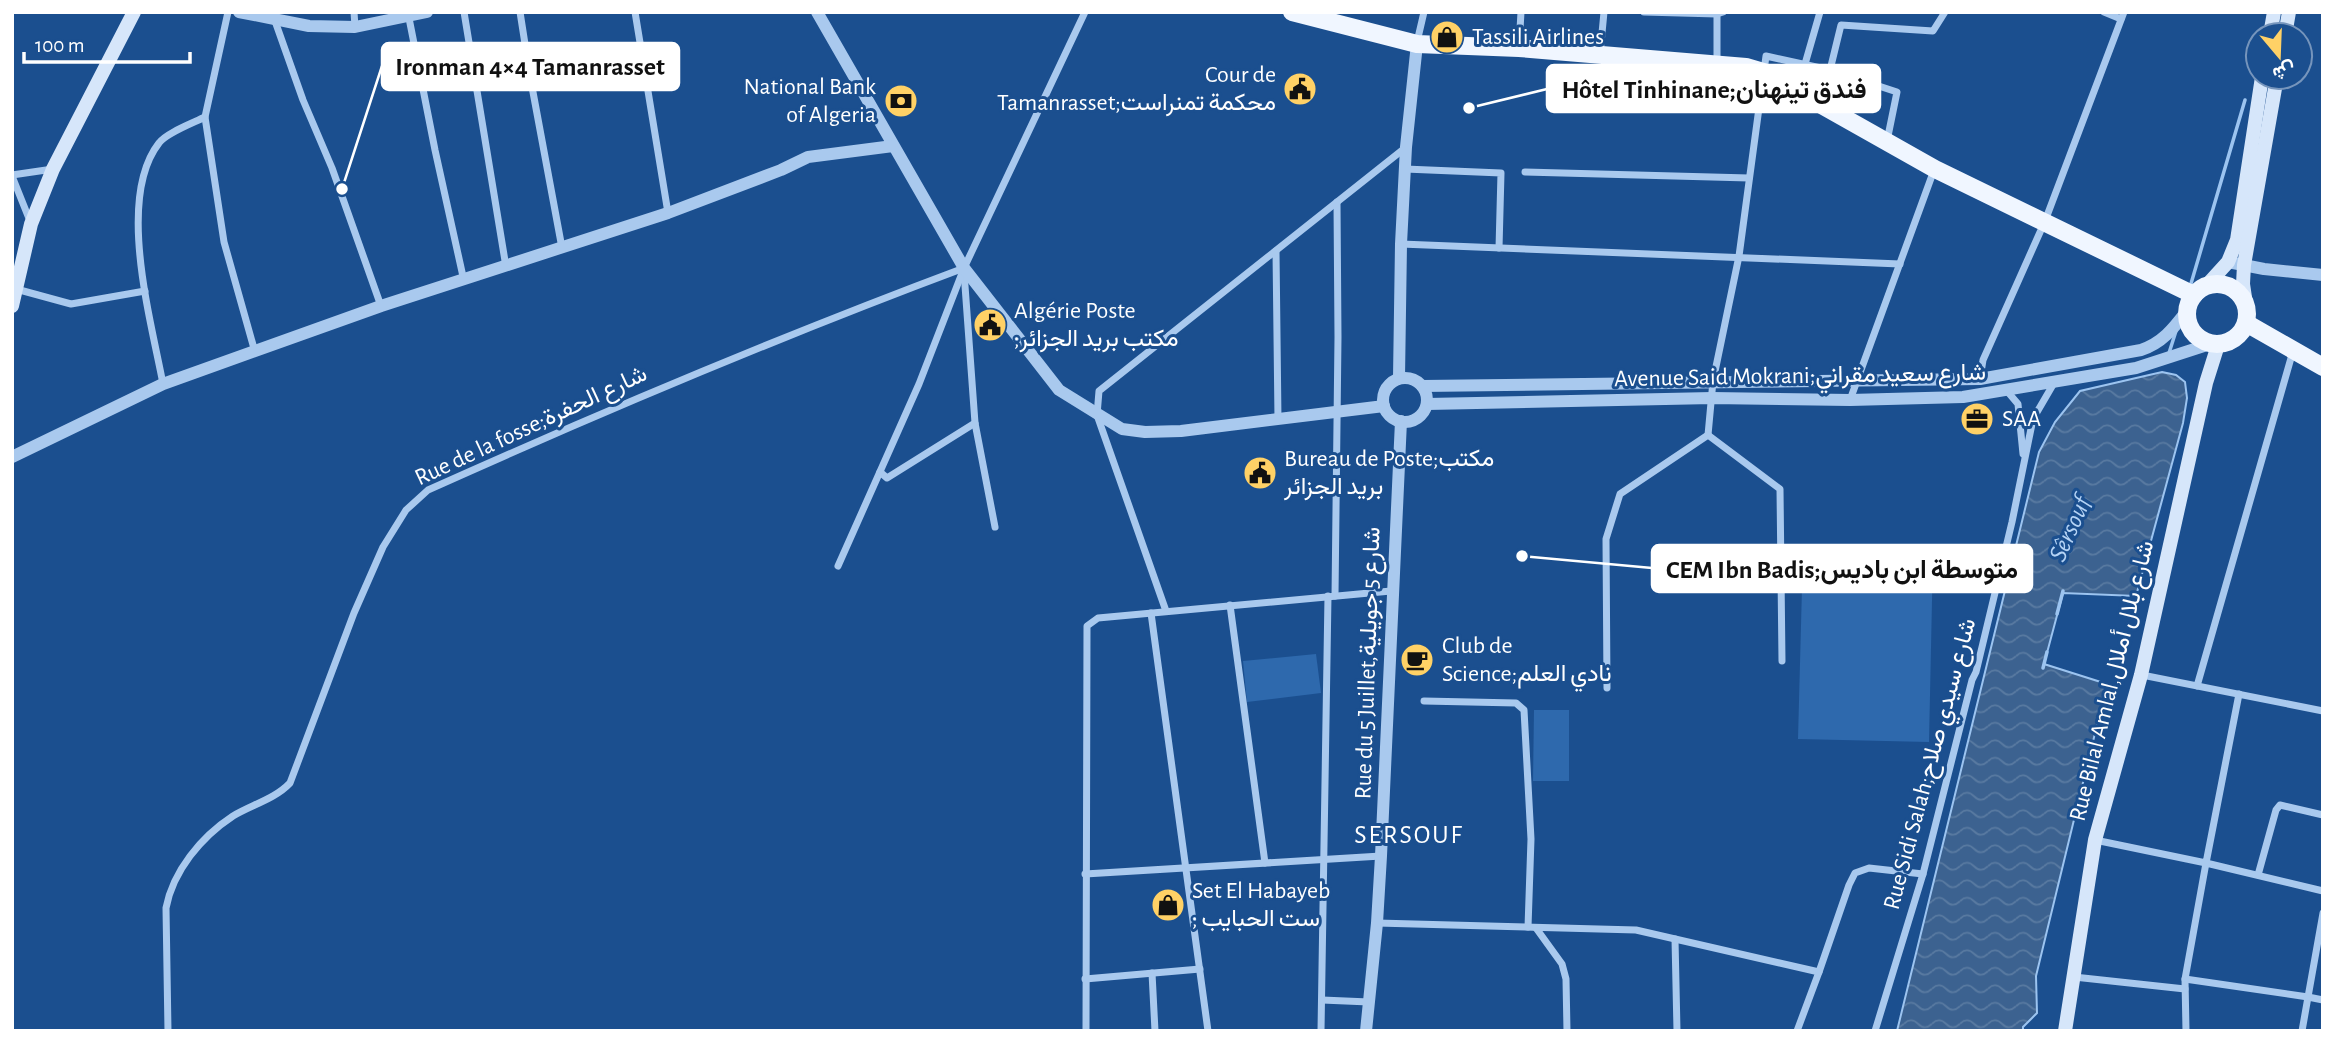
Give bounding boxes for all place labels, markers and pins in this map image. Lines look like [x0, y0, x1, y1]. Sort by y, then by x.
shop icon: Tassili Airlines [1428, 18, 1466, 56]
place label: Tassili Airlines [1472, 25, 1604, 49]
callout: Ironman 4×4 Tamanrasset [382, 43, 679, 90]
place label: Cour de Tamanrasset;محكمة تمنراست [997, 63, 1276, 117]
callout: Hôtel Tinhinane;فندق تينهنان [1547, 65, 1880, 112]
public building icon: Cour de Tamanrasset;محكمة تمنراست [1281, 70, 1319, 108]
place label: National Bank of Algeria [744, 75, 876, 127]
bank icon: National Bank of Algeria [882, 82, 920, 120]
place label: Algérie Poste ;مكتب بريد الجزائر [1014, 299, 1179, 353]
public building icon: Algérie Poste ;مكتب بريد الجزائر [971, 306, 1009, 344]
office icon: SAA [1958, 400, 1996, 438]
place label: SAA [2002, 407, 2041, 431]
place label: Bureau de Poste;مكتب بريد الجزائر [1283, 447, 1494, 501]
public building icon: Bureau de Poste;مكتب بريد الجزائر [1241, 454, 1279, 492]
callout: CEM Ibn Badis;متوسطة ابن باديس [1652, 545, 2032, 592]
place label: Club de Science;نادي العلم [1442, 634, 1612, 692]
cafe icon: Club de Science;نادي العلم [1398, 641, 1436, 679]
place label: Set El Habayeb ; ست الحبايب [1192, 879, 1330, 932]
shop icon: Set El Habayeb ; ست الحبايب [1149, 886, 1187, 924]

